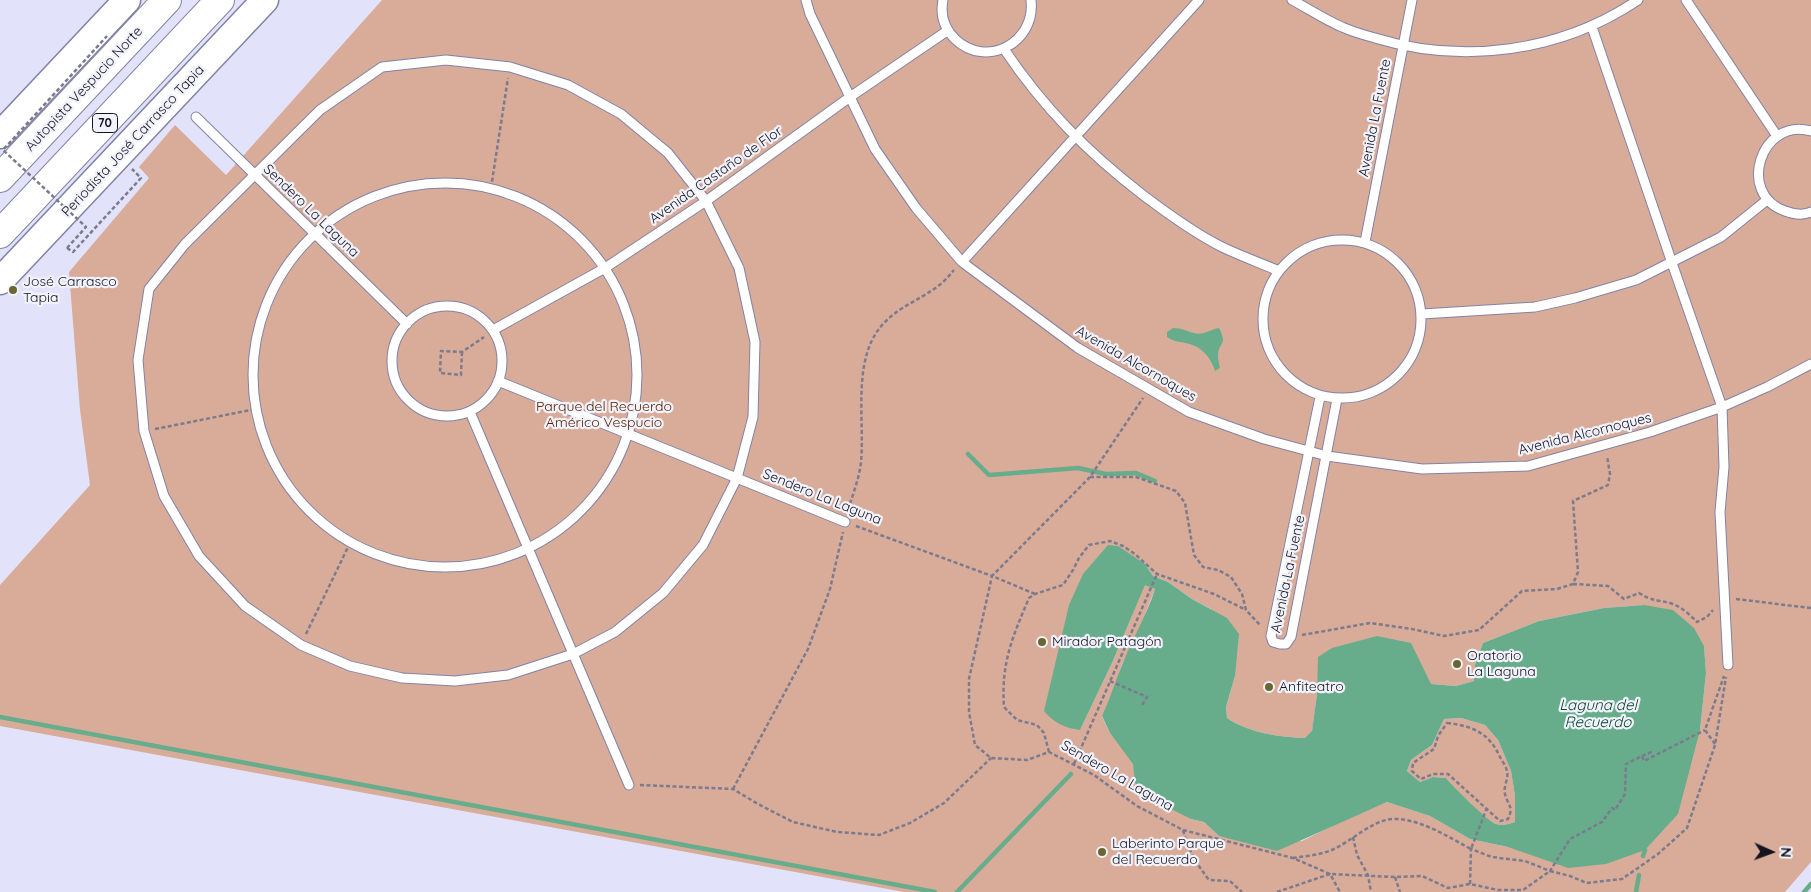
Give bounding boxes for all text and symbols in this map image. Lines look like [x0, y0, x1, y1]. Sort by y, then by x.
street label: Autopista Vespucio Norte [22, 23, 146, 155]
street label: Avenida La Fuente [1355, 58, 1395, 178]
street label: Periodista José Carrasco Tapia [58, 62, 208, 220]
road number: 70 [92, 114, 118, 132]
street label: Avenida Castaño de Flor [646, 123, 786, 227]
street label: Sendero La Laguna [260, 161, 362, 261]
place label: José Carrasco Tapia [23, 274, 117, 306]
marker: José Carrasco Tapia [7, 284, 19, 296]
street label: Avenida Alcornoques [1073, 323, 1199, 405]
park label: Parque del Recuerdo Américo Vespucio [536, 399, 672, 432]
street label: Avenida Alcornoques [1517, 409, 1653, 459]
street label: Sendero La Laguna [760, 466, 884, 528]
street label: Avenida La Fuente [1267, 514, 1309, 634]
place label: Mirador Patagón [1052, 634, 1162, 650]
marker: Mirador Patagón [1036, 636, 1048, 648]
place label: Oratorio La Laguna [1467, 648, 1536, 680]
marker: Oratorio La Laguna [1451, 658, 1463, 670]
place label: Anfiteatro [1279, 679, 1344, 695]
marker: Anfiteatro [1263, 681, 1275, 693]
water label: Laguna del Recuerdo [1559, 696, 1637, 731]
street label: Sendero La Laguna [1058, 737, 1176, 815]
north arrow [1746, 827, 1796, 877]
place label: Laberinto Parque del Recuerdo [1112, 836, 1224, 869]
marker: Laberinto Parque del Recuerdo [1096, 846, 1108, 858]
text: N [1777, 847, 1795, 858]

